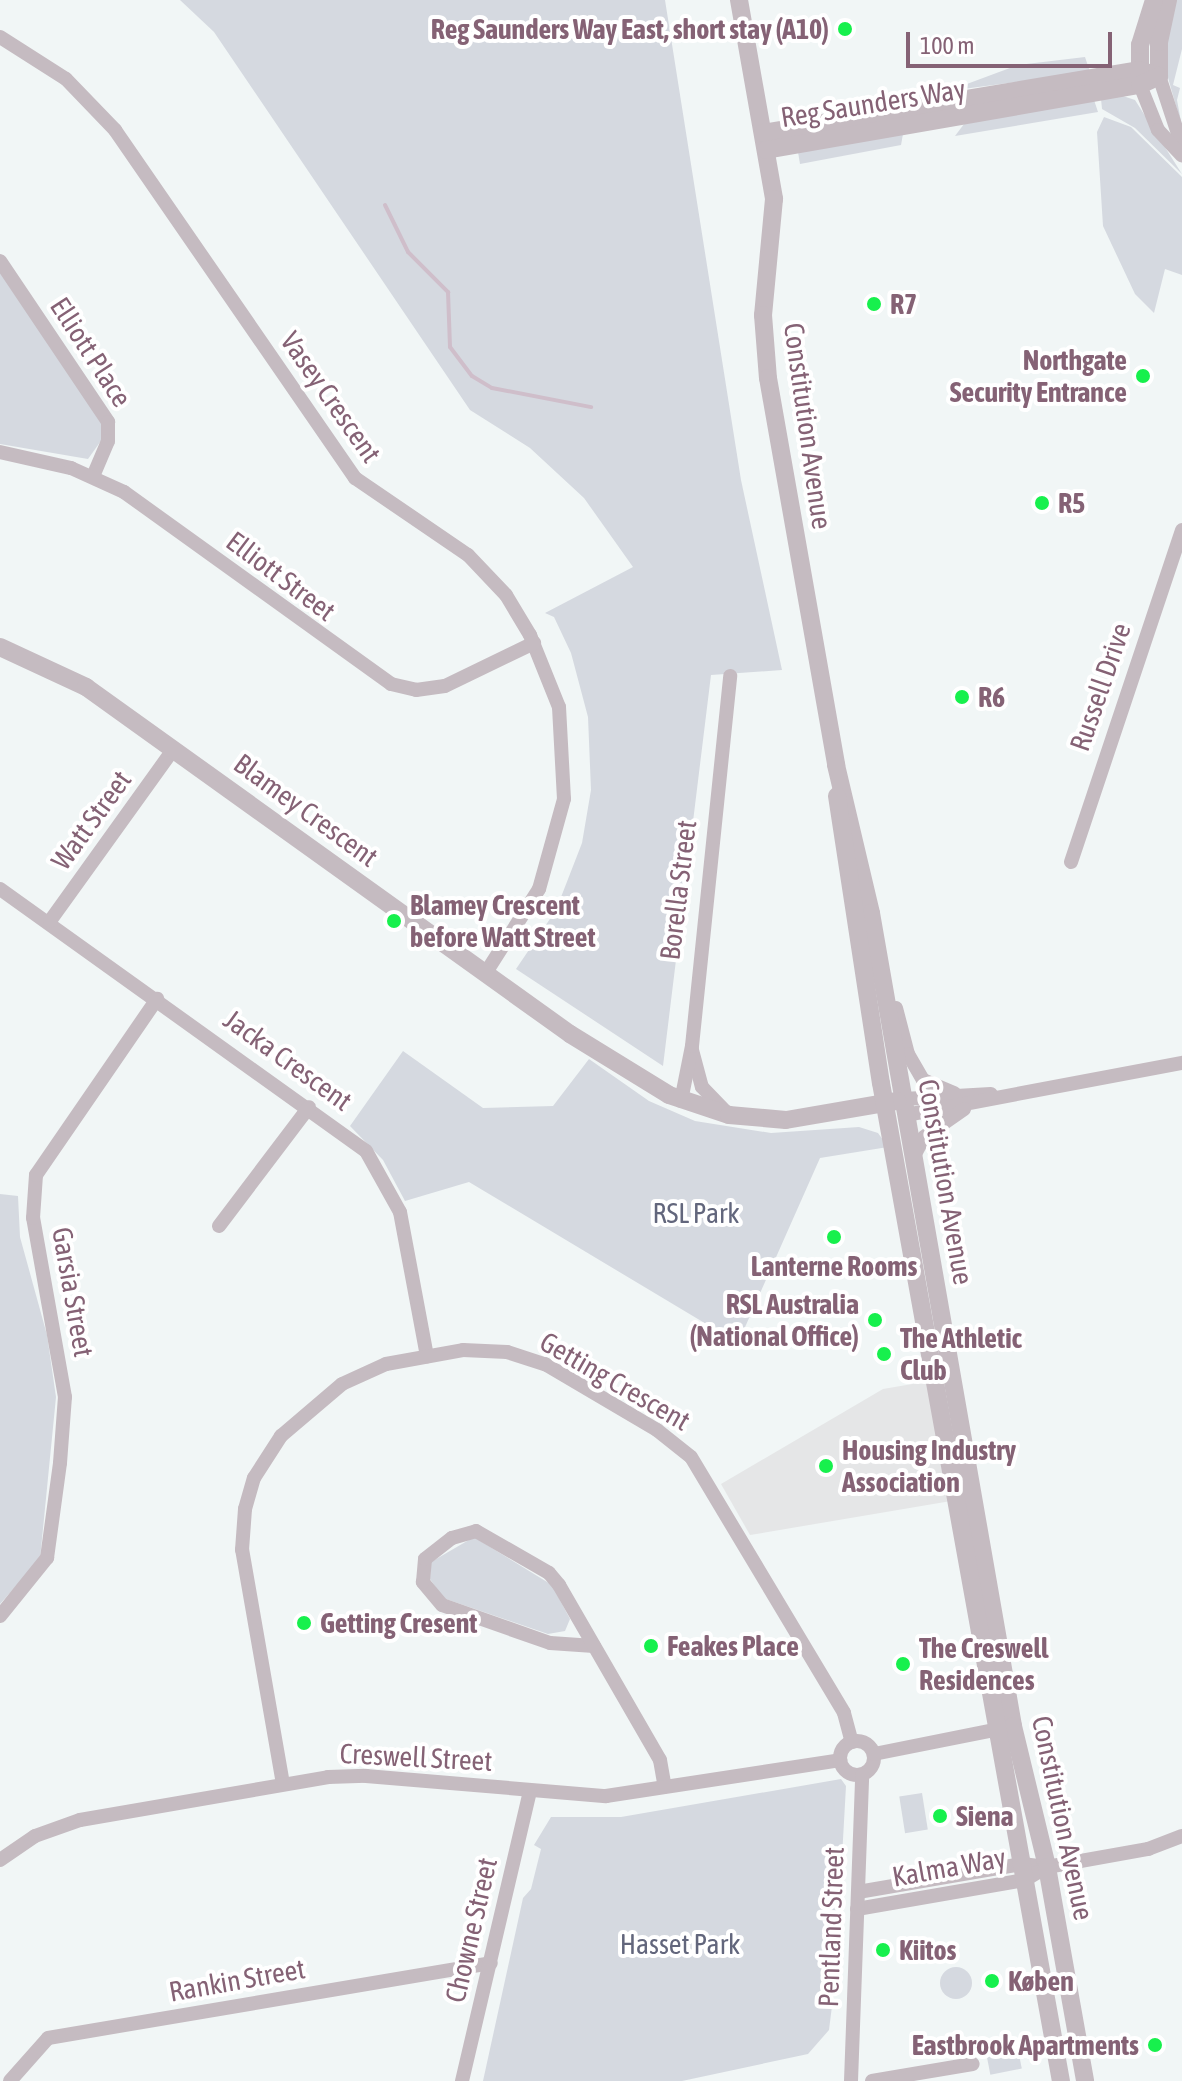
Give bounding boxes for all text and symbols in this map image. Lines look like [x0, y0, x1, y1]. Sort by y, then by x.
place label: Reg Saunders Way East, short stay (A10) [431, 12, 829, 46]
scale bar [910, 16, 1116, 66]
marker: Reg Saunders Way East, short stay (A10) [836, 20, 854, 38]
text: 100 m [920, 32, 974, 59]
street label: Reg Saunders Way [778, 72, 968, 134]
place label: R7 [890, 287, 917, 321]
street label: Elliott Place [43, 291, 139, 413]
marker: R7 [865, 295, 883, 313]
street label: Constitution Avenue [777, 321, 839, 531]
street label: Vasey Crescent [274, 325, 388, 469]
place label: Northgate Security Entrance [950, 343, 1127, 409]
marker: Northgate Security Entrance [1134, 367, 1152, 385]
place label: R5 [1058, 486, 1085, 520]
marker: R5 [1033, 494, 1051, 512]
street label: Elliott Street [220, 524, 342, 628]
street label: Russell Drive [1062, 619, 1138, 755]
place label: R6 [978, 680, 1005, 714]
marker: R6 [953, 688, 971, 706]
street label: Blamey Crescent [227, 746, 385, 874]
street label: Watt Street [44, 764, 138, 876]
street label: Borella Street [653, 818, 703, 962]
place label: Blamey Crescent before Watt Street [410, 888, 596, 954]
marker: Blamey Crescent before Watt Street [385, 912, 403, 930]
street label: Jacka Crescent [218, 1002, 358, 1118]
street label: Constitution Avenue [911, 1077, 981, 1287]
park label: RSL Park [652, 1196, 740, 1230]
street label: Garsia Street [45, 1225, 101, 1359]
marker: Lanterne Rooms [825, 1228, 843, 1246]
place label: Lanterne Rooms [751, 1249, 917, 1283]
place label: RSL Australia (National Office) [689, 1287, 859, 1353]
marker: RSL Australia (National Office) [866, 1311, 884, 1329]
place label: The Athletic Club [900, 1321, 1022, 1387]
street label: Getting Crescent [534, 1325, 696, 1437]
marker: The Athletic Club [875, 1345, 893, 1363]
place label: Housing Industry Association [842, 1433, 1016, 1499]
marker: Housing Industry Association [817, 1457, 835, 1475]
place label: Getting Cresent [320, 1606, 477, 1640]
marker: Getting Cresent [295, 1614, 313, 1632]
place label: Feakes Place [667, 1629, 799, 1663]
place label: The Creswell Residences [919, 1631, 1048, 1697]
marker: Feakes Place [642, 1637, 660, 1655]
marker: The Creswell Residences [894, 1655, 912, 1673]
street label: Constitution Avenue [1025, 1713, 1101, 1923]
street label: Creswell Street [339, 1736, 493, 1778]
place label: Siena [956, 1799, 1014, 1833]
marker: Siena [931, 1807, 949, 1825]
street label: Kalma Way [890, 1841, 1008, 1893]
street label: Pentland Street [811, 1846, 851, 2008]
street label: Chowne Street [438, 1854, 504, 2006]
park label: Hasset Park [620, 1927, 740, 1961]
place label: Kiitos [899, 1933, 956, 1967]
marker: Kiitos [874, 1941, 892, 1959]
street label: Rankin Street [166, 1952, 308, 2008]
place label: Køben [1008, 1964, 1074, 1998]
marker: Køben [983, 1972, 1001, 1990]
place label: Eastbrook Apartments [912, 2028, 1139, 2062]
marker: Eastbrook Apartments [1146, 2036, 1164, 2054]

